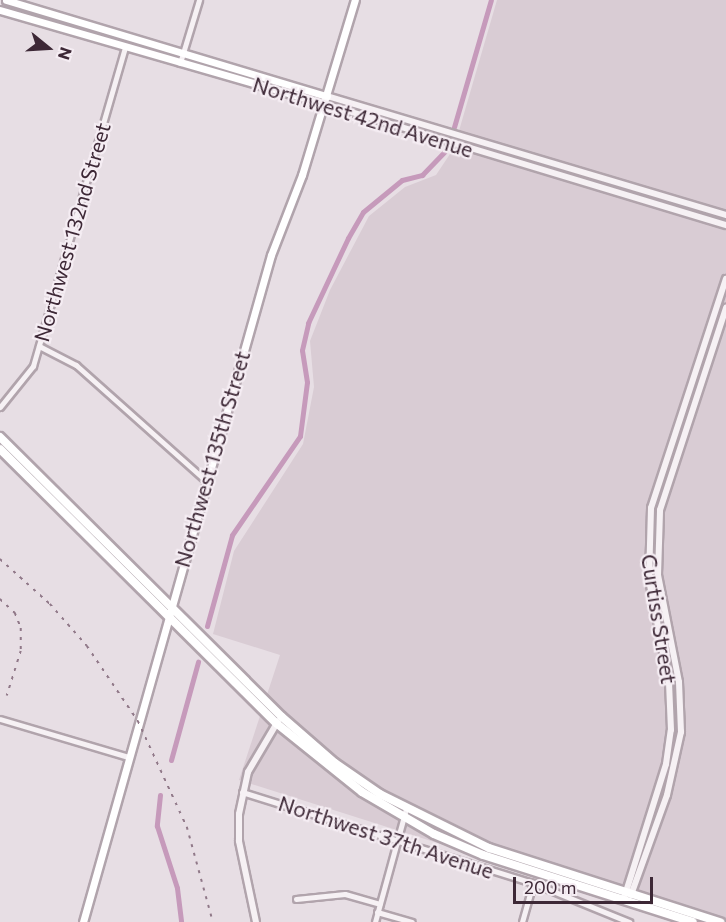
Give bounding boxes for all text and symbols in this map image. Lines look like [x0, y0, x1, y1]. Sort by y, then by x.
north arrow [18, 18, 78, 78]
text: N [55, 45, 76, 62]
street label: Northwest 42nd Avenue [250, 71, 476, 163]
street label: Northwest 132nd Street [29, 119, 115, 345]
street label: Northwest 135th Street [169, 348, 255, 570]
street label: Curtiss Street [636, 552, 682, 686]
street label: Northwest 37th Avenue [275, 790, 497, 884]
scale bar [516, 865, 656, 903]
text: 200 m [524, 876, 577, 898]

